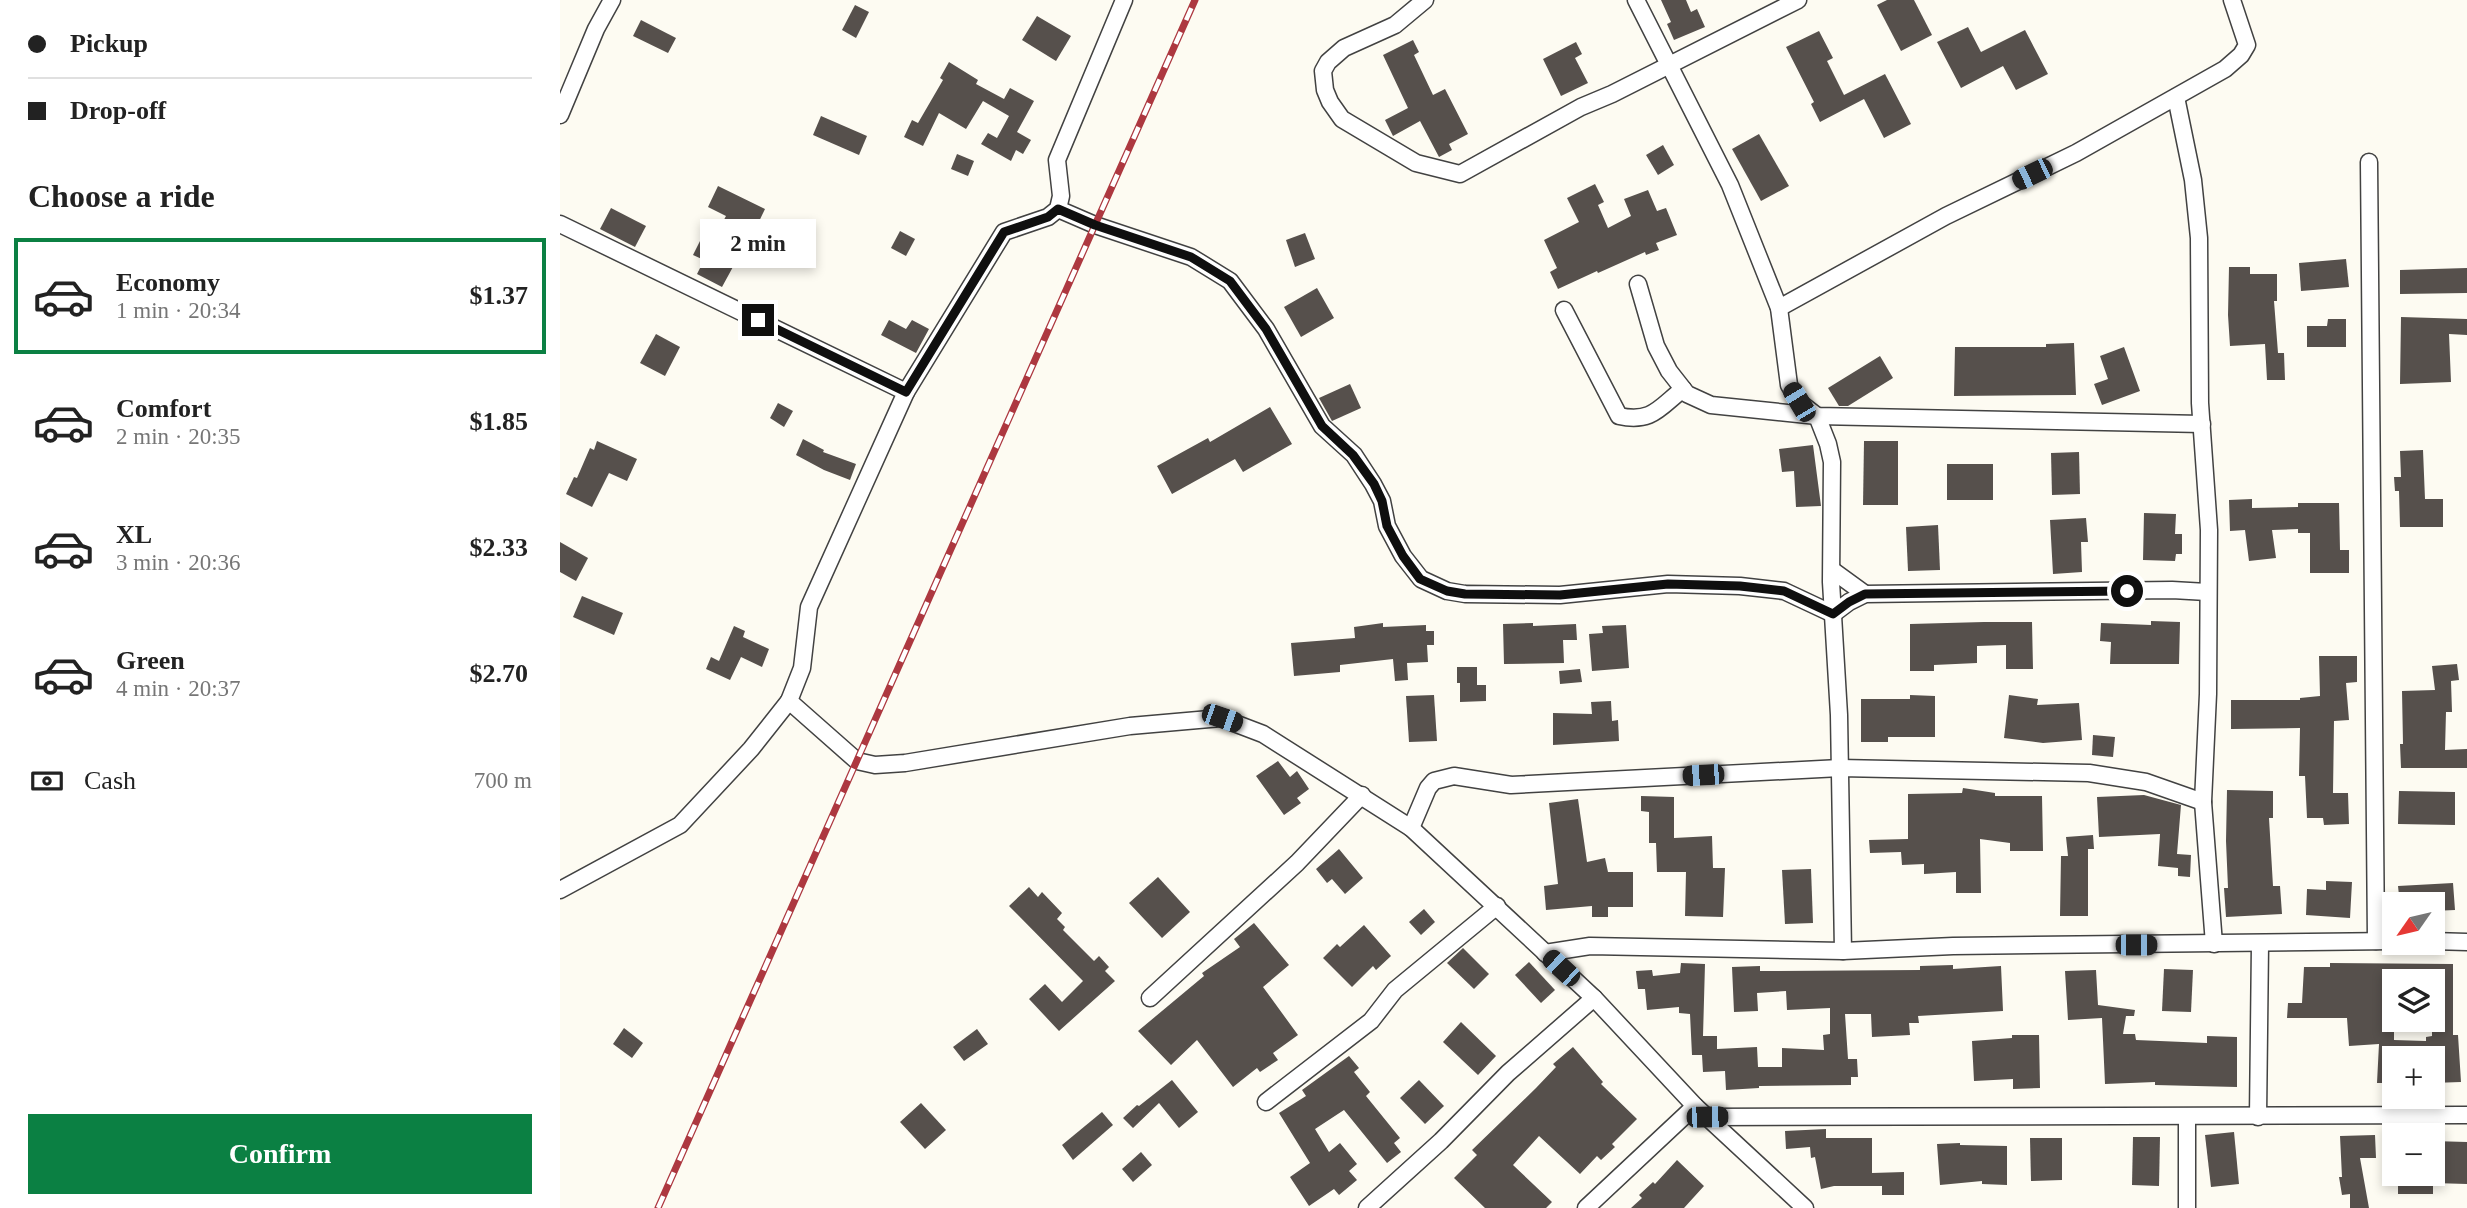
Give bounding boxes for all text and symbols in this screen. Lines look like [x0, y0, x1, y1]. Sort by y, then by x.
text: Pickup [70, 29, 148, 58]
text: Drop-off [70, 96, 166, 125]
car [2009, 155, 2056, 193]
text: Choose a ride [28, 178, 215, 214]
callout: 2 min [700, 218, 816, 268]
text: 2 min [730, 231, 786, 256]
icon: car [32, 265, 95, 328]
text: Economy [116, 268, 220, 297]
text: $1.37 [470, 281, 528, 310]
text: 1 min · 20:34 [116, 298, 241, 323]
route end [742, 304, 774, 336]
car [1780, 379, 1819, 425]
icon: car [32, 391, 95, 454]
text: Comfort [116, 394, 211, 423]
text: $1.85 [470, 407, 528, 436]
text: 2 min · 20:35 [116, 424, 241, 449]
icon: car [32, 517, 95, 580]
text: XL [116, 520, 152, 549]
text: $2.33 [470, 533, 528, 562]
text: 3 min · 20:36 [116, 550, 241, 575]
route start [2111, 575, 2143, 607]
icon: car [32, 643, 95, 706]
text: Green [116, 646, 185, 675]
text: $2.70 [470, 659, 528, 688]
text: 4 min · 20:37 [116, 676, 241, 701]
car [1199, 701, 1246, 735]
icon: cash [28, 762, 66, 800]
car [1682, 763, 1725, 787]
text: Cash [84, 766, 136, 795]
text: 700 m [474, 768, 532, 793]
north arrow [2382, 892, 2445, 956]
map controls [2382, 892, 2445, 1186]
car [2116, 935, 2158, 956]
car [1539, 946, 1584, 990]
button: layers [2382, 969, 2445, 1032]
button: + [2382, 1046, 2445, 1109]
car [1686, 1106, 1729, 1128]
button: Confirm [28, 1114, 532, 1194]
button: − [2382, 1123, 2445, 1186]

